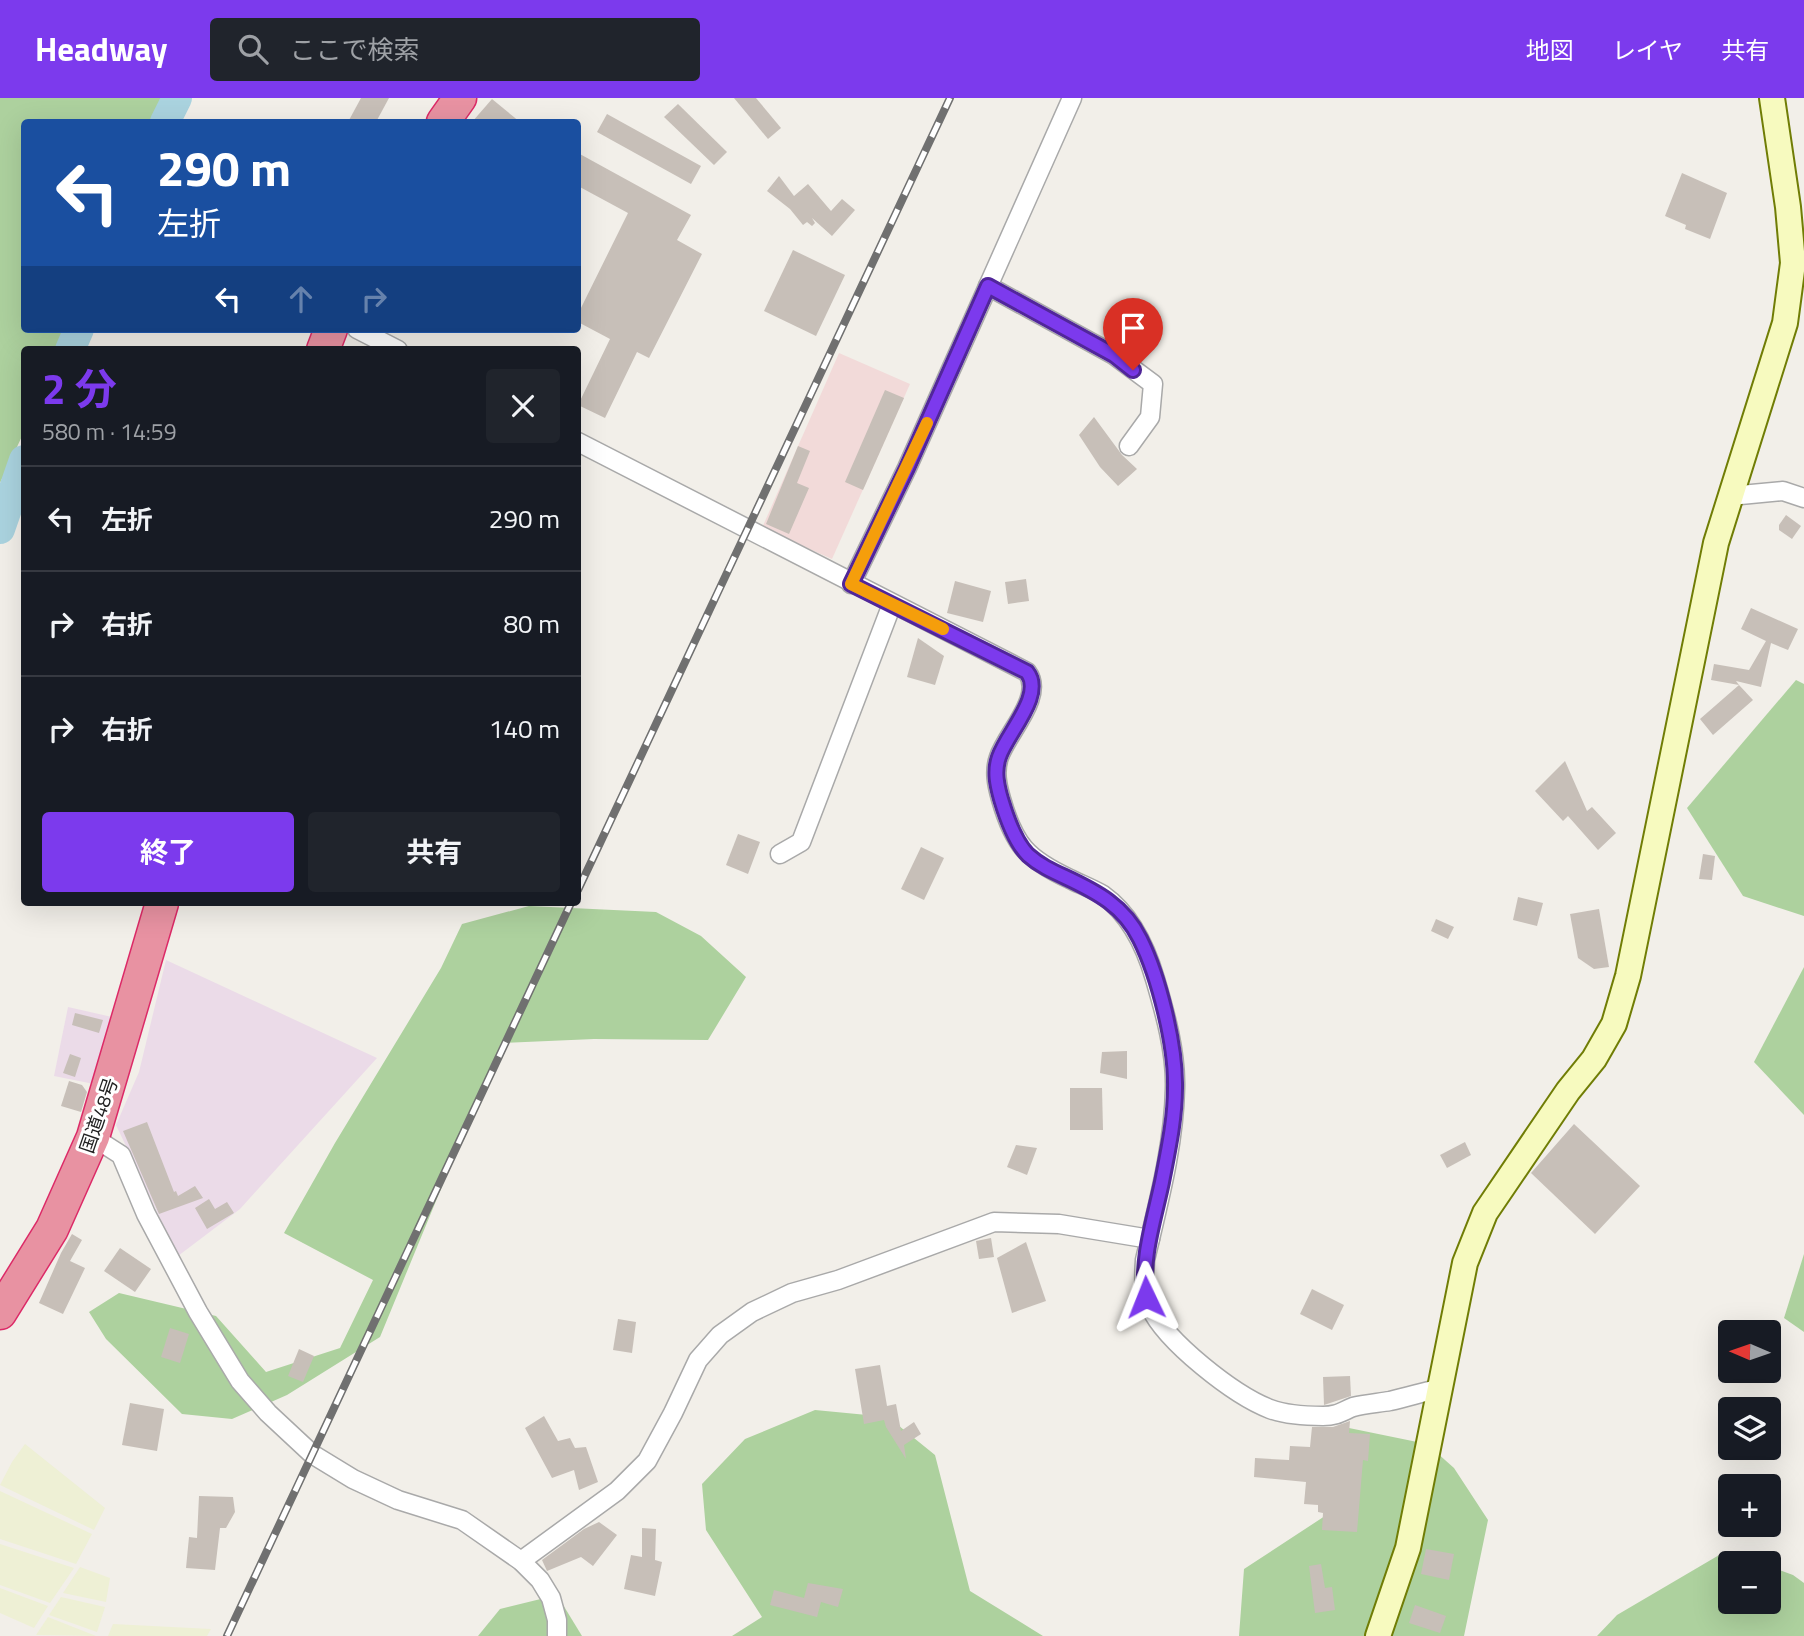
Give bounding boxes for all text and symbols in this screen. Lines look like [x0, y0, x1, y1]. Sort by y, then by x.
search box [210, 18, 700, 81]
text: Headway [35, 24, 168, 74]
icon: search [234, 30, 272, 68]
text: ここで検索 [290, 30, 420, 69]
text: 地図 [1526, 32, 1574, 68]
text: レイヤ [1612, 32, 1683, 68]
text: 共有 [1721, 32, 1769, 68]
text: 290 m [157, 130, 291, 205]
icon: left [42, 147, 133, 238]
text: 左折 [157, 199, 221, 247]
icon: left [209, 280, 247, 318]
icon: ahead [282, 280, 320, 318]
icon: right [355, 280, 393, 318]
pin [1103, 298, 1163, 370]
icon: arrive [1114, 309, 1152, 347]
text: 2 分 [42, 356, 117, 420]
button: close [486, 369, 560, 443]
text: 580 m · 14:59 [42, 414, 177, 449]
text: 290 m [489, 499, 560, 538]
icon: left [42, 500, 80, 538]
text: 左折 [101, 500, 153, 539]
text: 80 m [503, 604, 560, 643]
icon: right [42, 605, 80, 643]
text: 右折 [101, 605, 153, 644]
text: 140 m [489, 709, 560, 748]
icon: right [42, 710, 80, 748]
text: 右折 [101, 710, 153, 749]
button: 終了 [42, 812, 294, 892]
button: 共有 [308, 812, 560, 892]
street label: 国道48号 [72, 1073, 124, 1157]
position arrow [1109, 1260, 1183, 1334]
north arrow [1718, 1320, 1782, 1382]
map controls [1718, 1320, 1781, 1614]
button: layers [1718, 1397, 1781, 1460]
button: + [1718, 1474, 1781, 1537]
button: − [1718, 1551, 1781, 1614]

